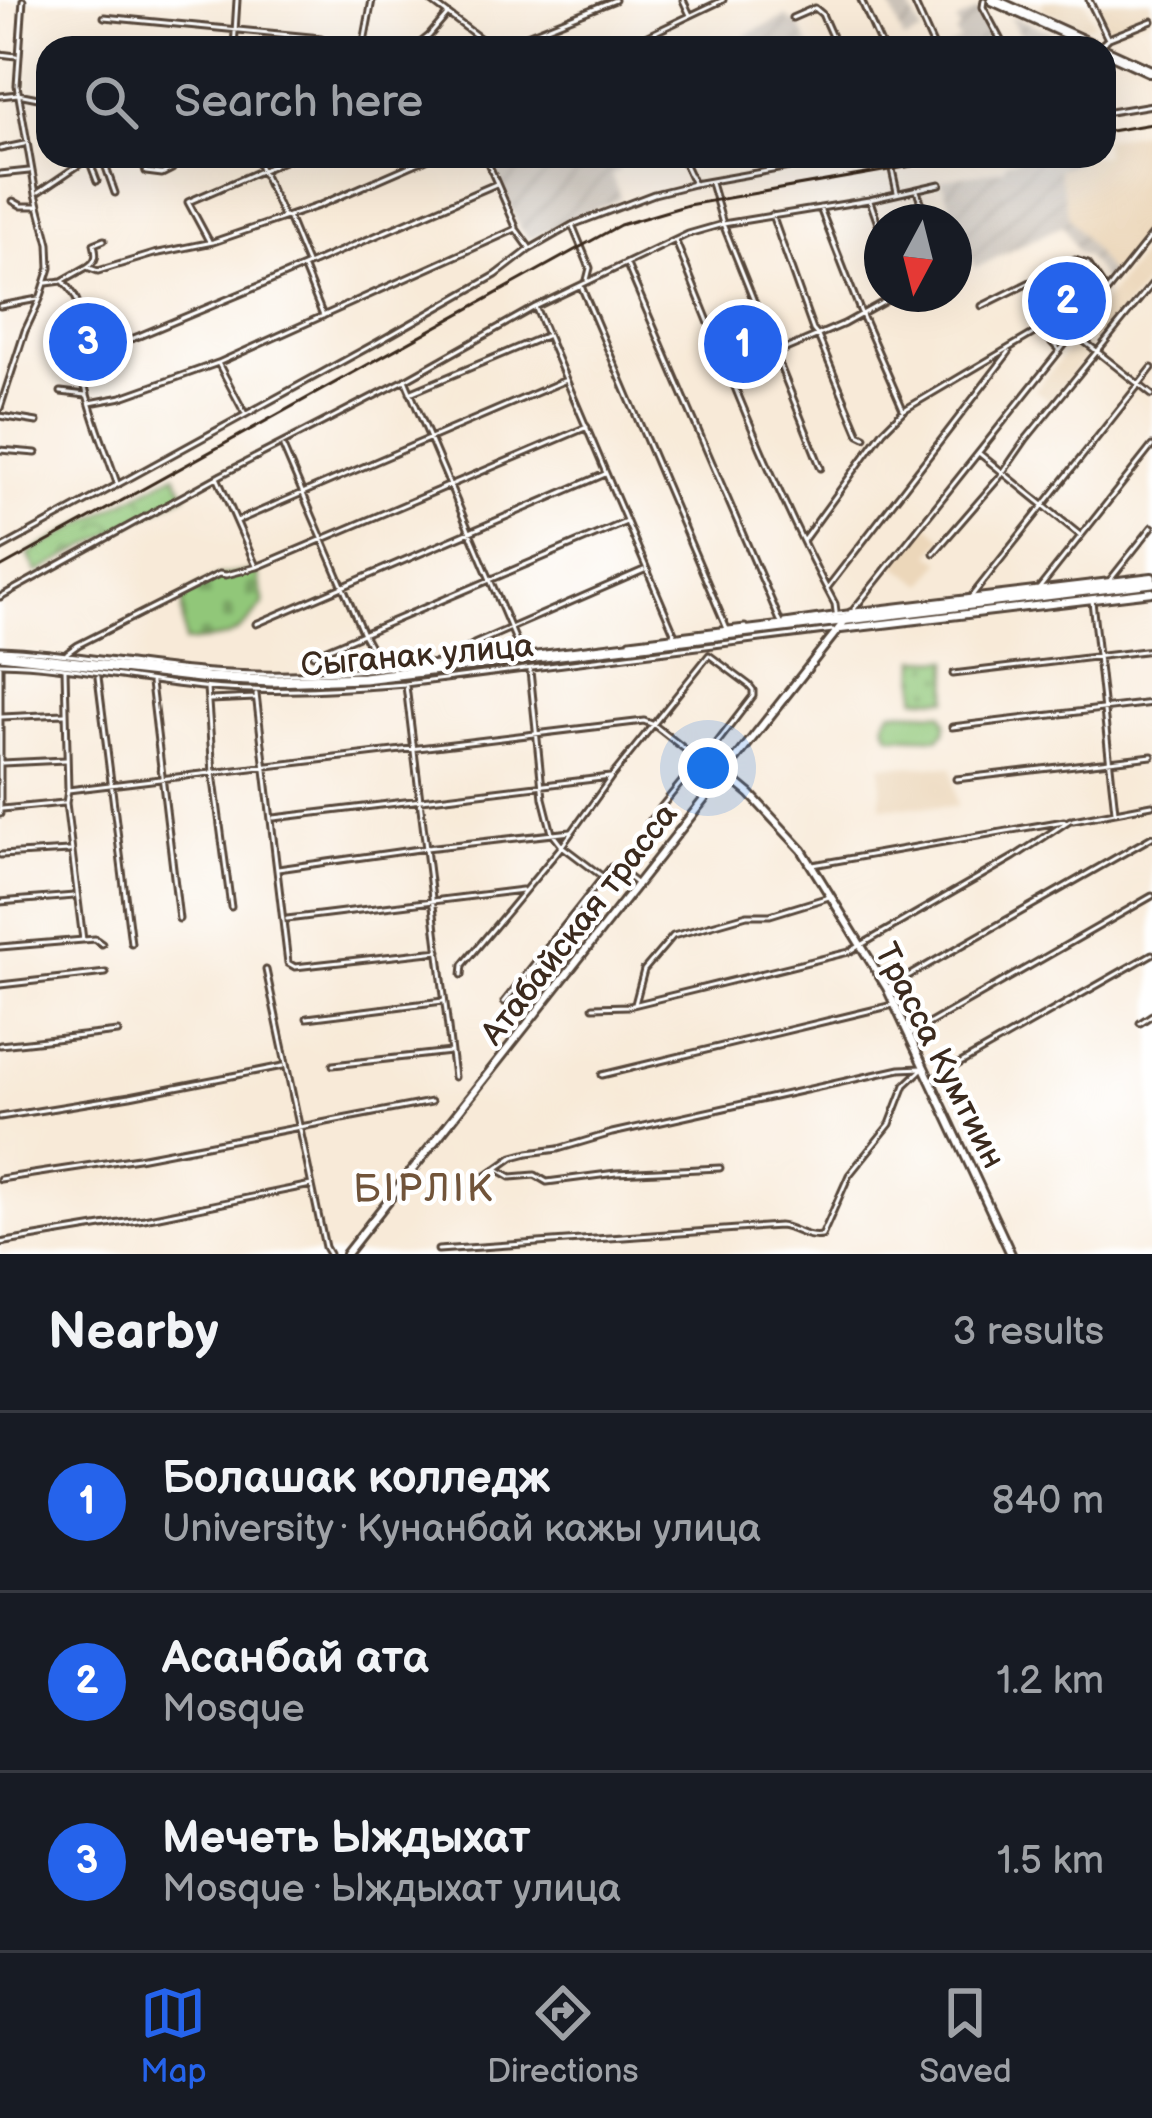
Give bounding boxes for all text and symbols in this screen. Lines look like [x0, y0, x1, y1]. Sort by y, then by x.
search box [36, 36, 1116, 168]
icon: search [78, 69, 144, 135]
text: Search here [174, 75, 423, 130]
north arrow [864, 204, 972, 312]
pin: 2 [1028, 256, 1106, 346]
pin: 3 [49, 297, 127, 387]
pin: 1 [704, 299, 782, 389]
street label: Сыганак улица [299, 626, 535, 686]
your location [678, 738, 738, 798]
street label: Атабайская трасса [472, 795, 686, 1054]
street label: Трасса Кумтиин [865, 937, 1013, 1175]
district label: БІРЛІК [353, 1166, 495, 1213]
text: Nearby [48, 1302, 219, 1363]
text: 3 results [952, 1309, 1104, 1356]
text: Болашак колледж [162, 1451, 550, 1506]
text: 1 [79, 1478, 95, 1525]
text: 840 m [992, 1478, 1104, 1525]
text: University · Кунанбай кажы улица [162, 1506, 761, 1553]
text: Асанбай ата [162, 1631, 429, 1686]
text: 2 [75, 1658, 99, 1705]
text: 1.2 km [996, 1658, 1104, 1705]
text: Mosque [162, 1686, 305, 1733]
text: Мечеть Ыждыхат [162, 1811, 530, 1866]
text: 3 [76, 1838, 98, 1885]
text: 1.5 km [997, 1838, 1104, 1885]
text: Mosque · Ыждыхат улица [162, 1866, 621, 1913]
tab: Map [140, 1980, 207, 2092]
tab: Directions [487, 1980, 639, 2092]
tab: Saved [919, 1980, 1012, 2092]

